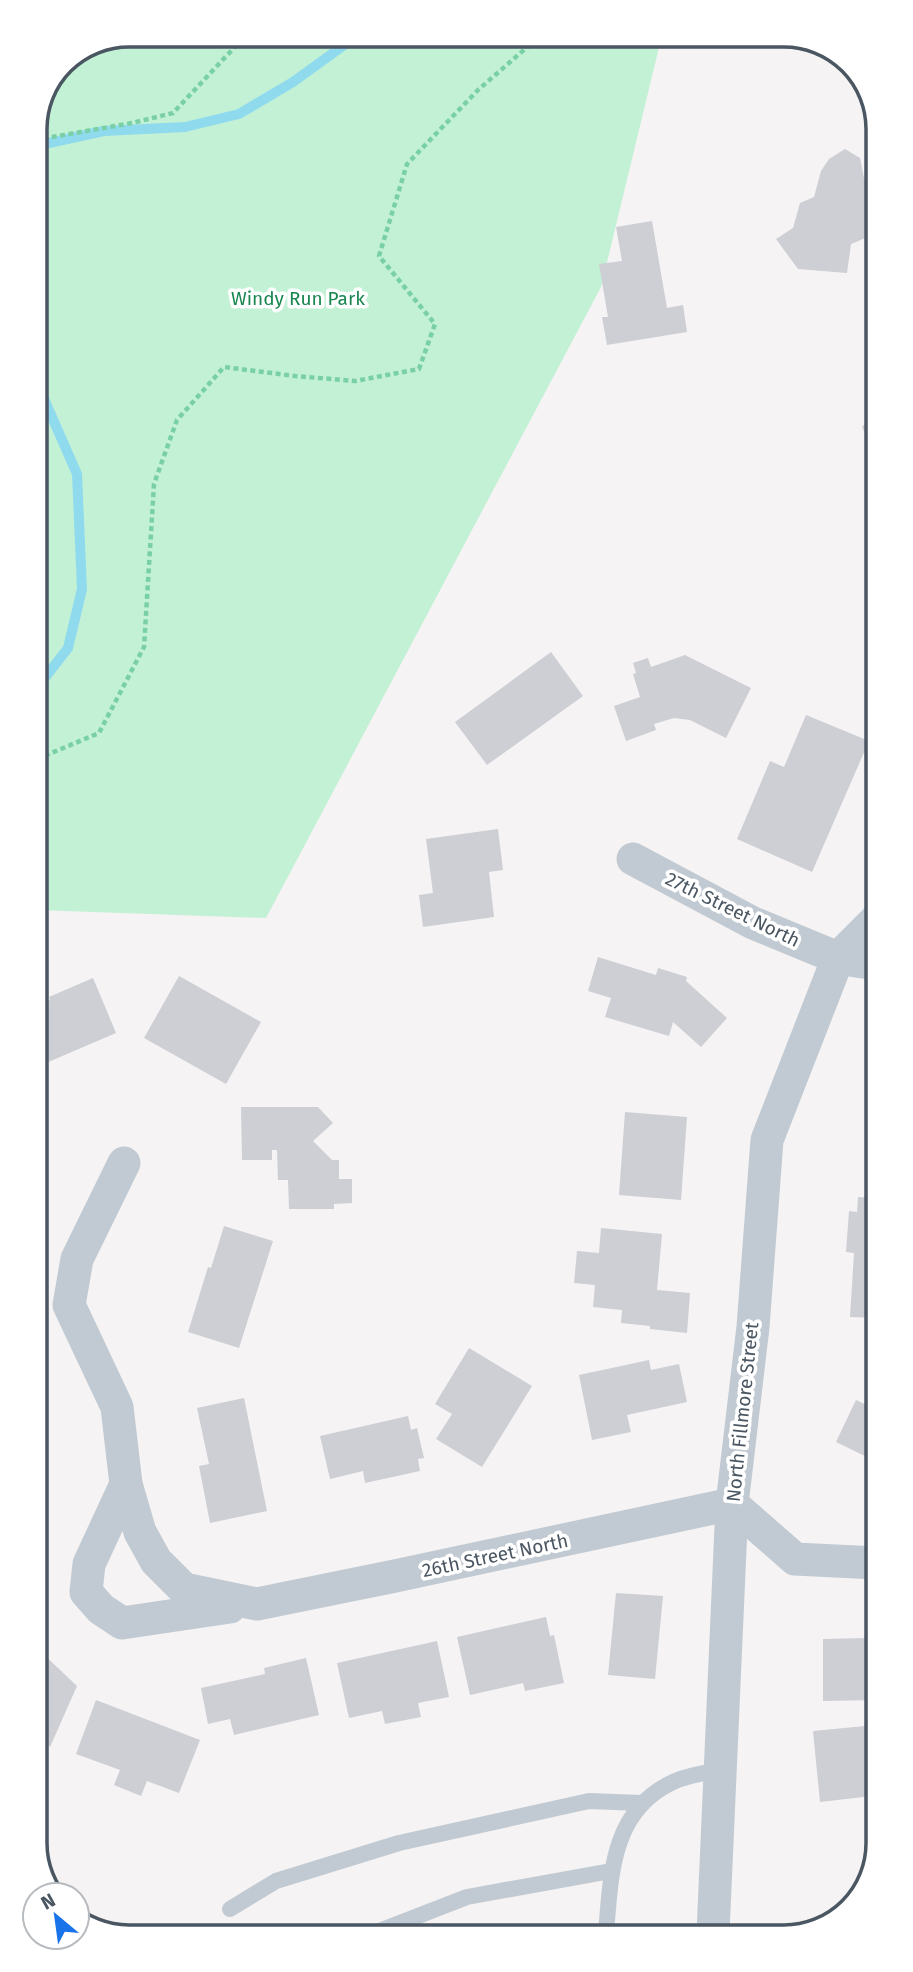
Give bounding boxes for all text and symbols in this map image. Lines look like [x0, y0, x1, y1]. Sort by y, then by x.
park label: Windy Run Park [231, 287, 365, 310]
street label: 27th Street North [662, 867, 804, 952]
street label: North Fillmore Street [722, 1321, 763, 1503]
street label: 26th Street North [420, 1529, 570, 1582]
north arrow [21, 1881, 91, 1951]
text: N [37, 1888, 59, 1915]

